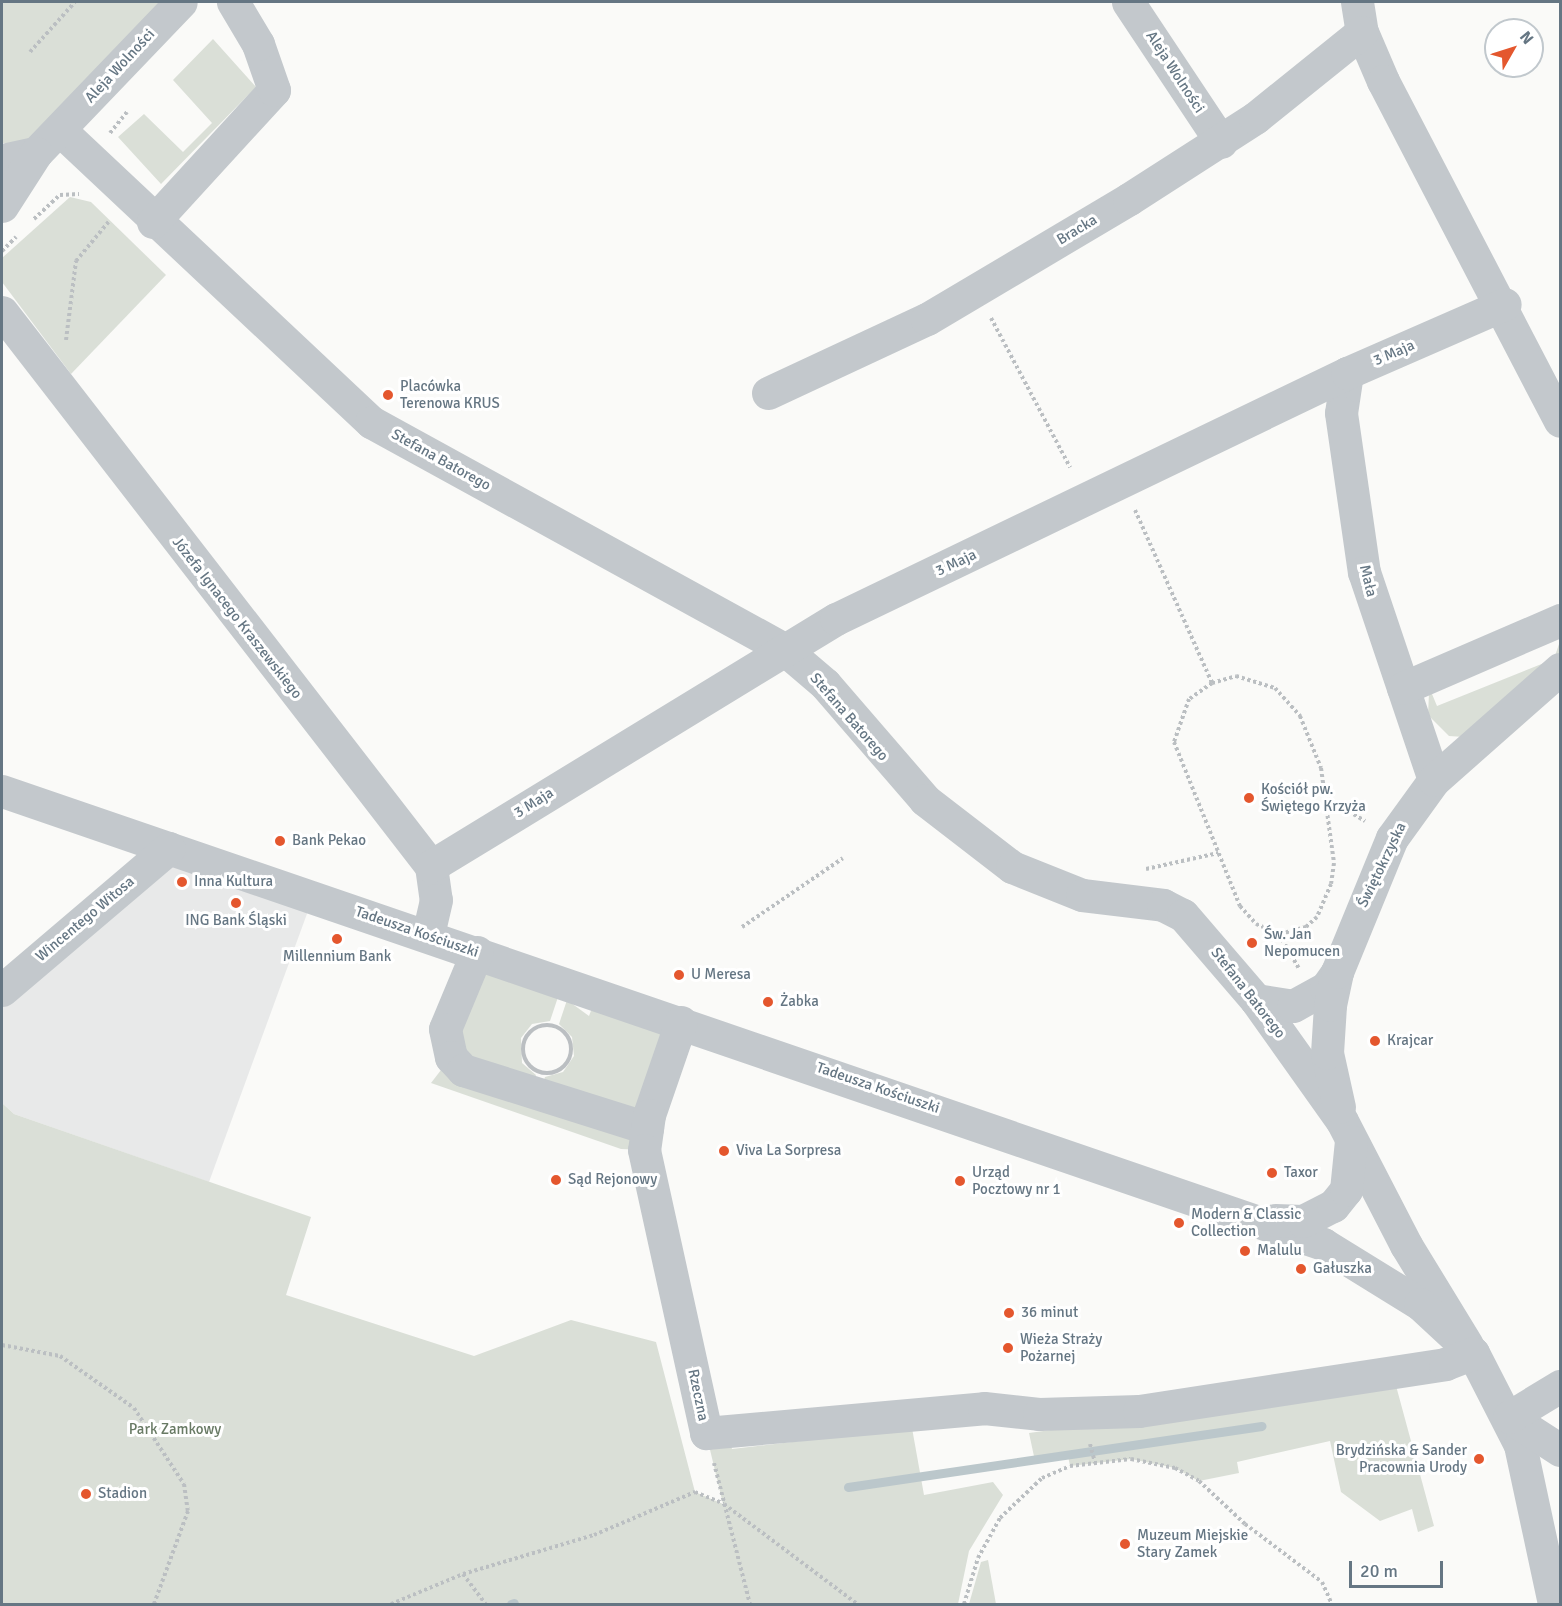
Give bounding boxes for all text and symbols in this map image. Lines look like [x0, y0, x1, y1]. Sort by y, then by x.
north arrow [1484, 18, 1544, 78]
street label: Aleja Wolności [81, 25, 159, 107]
text: N [1515, 27, 1538, 49]
street label: Aleja Wolności [1142, 28, 1208, 116]
street label: Bracka [1054, 211, 1100, 249]
street label: 3 Maja [1371, 336, 1417, 370]
place label: Placówka Terenowa KRUS [400, 377, 500, 412]
marker: Placówka Terenowa KRUS [381, 388, 395, 402]
street label: Stefana Batorego [388, 425, 494, 495]
street label: Józefa Ignacego Kraszewskiego [168, 534, 306, 702]
street label: 3 Maja [933, 546, 979, 580]
street label: Mała [1355, 563, 1381, 599]
street label: Stefana Batorego [806, 669, 892, 765]
place label: Kościół pw. Świętego Krzyża [1261, 780, 1366, 815]
street label: 3 Maja [511, 784, 557, 822]
marker: Kościół pw. Świętego Krzyża [1242, 791, 1256, 805]
street label: Świętokrzyska [1354, 820, 1410, 910]
place label: Bank Pekao [292, 832, 366, 850]
marker: Bank Pekao [273, 834, 287, 848]
street label: Wincentego Witosa [32, 873, 138, 965]
place label: Inna Kultura [194, 873, 273, 891]
marker: Inna Kultura [175, 875, 189, 889]
marker: ING Bank Śląski [229, 896, 243, 910]
street label: Tadeusza Kościuszki [353, 902, 481, 962]
place label: ING Bank Śląski [185, 912, 287, 930]
place label: Św. Jan Nepomucen [1264, 925, 1340, 960]
marker: Millennium Bank [330, 932, 344, 946]
marker: Św. Jan Nepomucen [1245, 936, 1259, 950]
street label: Stefana Batorego [1207, 944, 1289, 1042]
place label: Millennium Bank [283, 948, 391, 966]
place label: U Meresa [691, 966, 751, 984]
marker: U Meresa [672, 968, 686, 982]
place label: Żabka [780, 993, 819, 1011]
marker: Żabka [761, 995, 775, 1009]
place label: Krajcar [1387, 1032, 1433, 1050]
marker: Krajcar [1368, 1034, 1382, 1048]
street label: Tadeusza Kościuszki [814, 1058, 942, 1118]
place label: Viva La Sorpresa [736, 1142, 841, 1160]
marker: Viva La Sorpresa [717, 1144, 731, 1158]
place label: Urząd Pocztowy nr 1 [972, 1163, 1061, 1198]
place label: Taxor [1284, 1164, 1318, 1182]
marker: Taxor [1265, 1166, 1279, 1180]
place label: Sąd Rejonowy [568, 1171, 657, 1189]
marker: Sąd Rejonowy [549, 1173, 563, 1187]
marker: Urząd Pocztowy nr 1 [953, 1174, 967, 1188]
place label: Modern & Classic Collection [1191, 1205, 1301, 1240]
marker: Modern & Classic Collection [1172, 1216, 1186, 1230]
place label: Malulu [1257, 1242, 1302, 1260]
marker: Malulu [1238, 1244, 1252, 1258]
place label: Gałuszka [1313, 1260, 1372, 1278]
marker: Gałuszka [1294, 1262, 1308, 1276]
place label: 36 minut [1021, 1304, 1078, 1322]
marker: 36 minut [1002, 1306, 1016, 1320]
place label: Wieża Straży Pożarnej [1020, 1330, 1102, 1365]
marker: Wieża Straży Pożarnej [1001, 1341, 1015, 1355]
street label: Rzeczna [684, 1367, 712, 1423]
park label: Park Zamkowy [129, 1421, 221, 1439]
place label: Brydzińska & Sander Pracownia Urody [1336, 1441, 1467, 1476]
marker: Brydzińska & Sander Pracownia Urody [1472, 1452, 1486, 1466]
place label: Stadion [98, 1485, 147, 1503]
marker: Stadion [79, 1487, 93, 1501]
place label: Muzeum Miejskie Stary Zamek [1137, 1526, 1248, 1561]
marker: Muzeum Miejskie Stary Zamek [1118, 1537, 1132, 1551]
scale bar [1352, 1549, 1446, 1587]
text: 20 m [1360, 1560, 1398, 1582]

